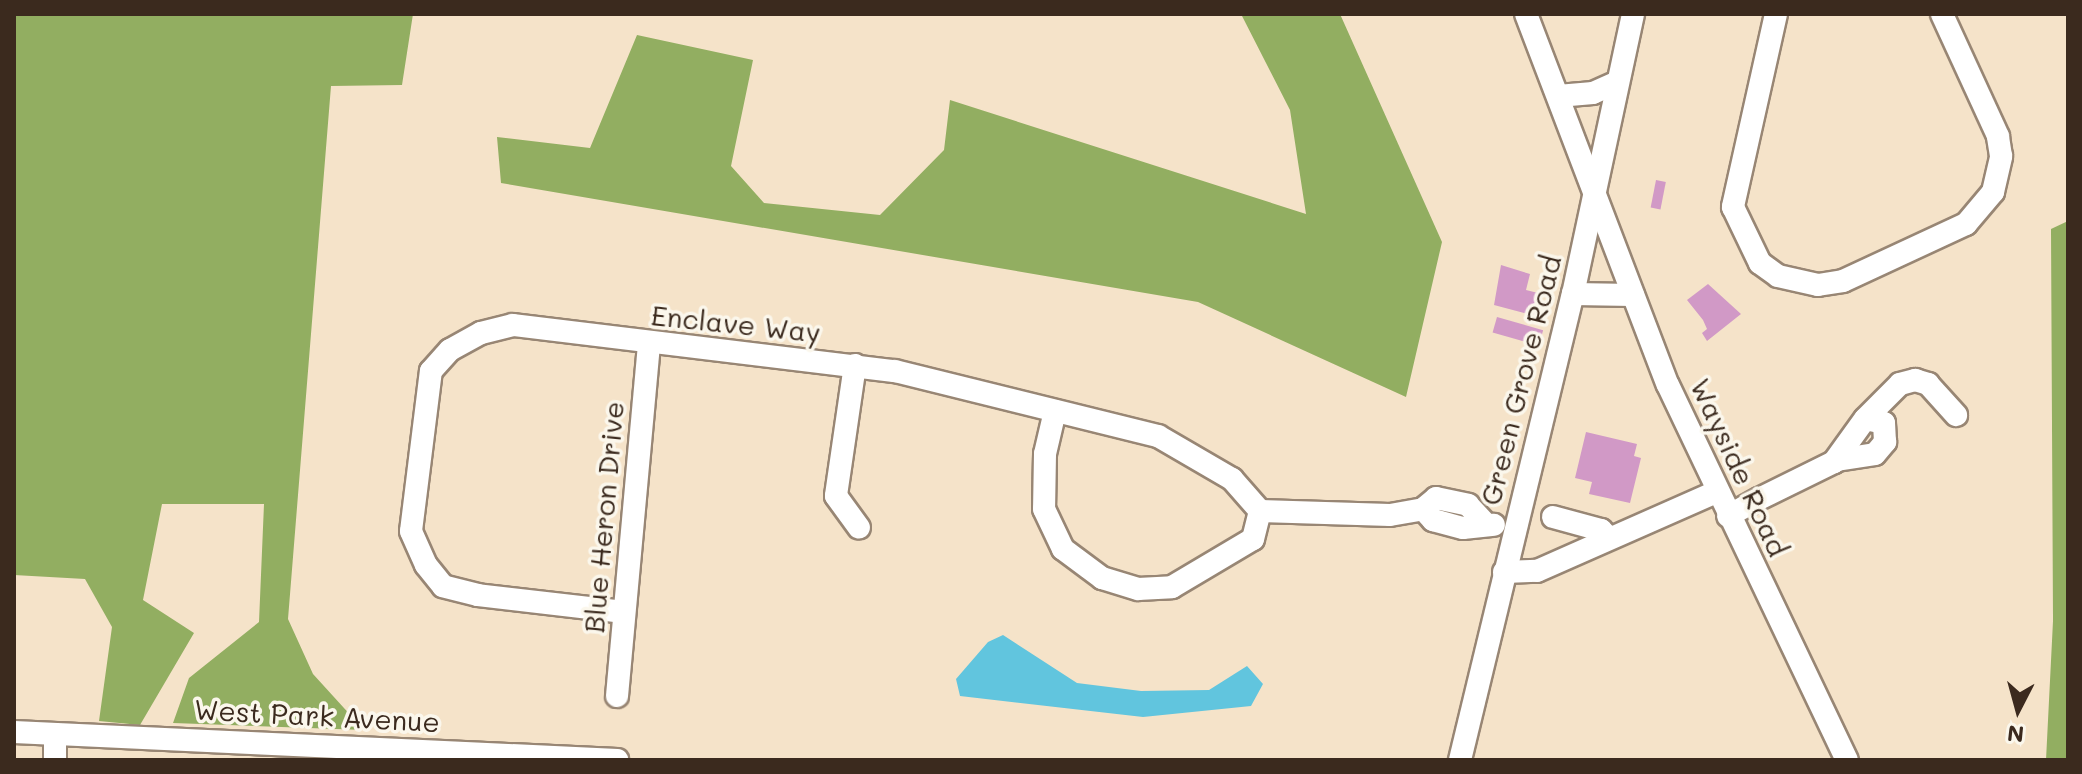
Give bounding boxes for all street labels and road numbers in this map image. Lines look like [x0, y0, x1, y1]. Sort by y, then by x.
street label: Green Grove Road [1473, 252, 1567, 508]
street label: Enclave Way [650, 297, 822, 349]
street label: Wayside Road [1684, 373, 1796, 561]
street label: Blue Heron Drive [576, 400, 630, 634]
street label: West Park Avenue [193, 692, 441, 738]

